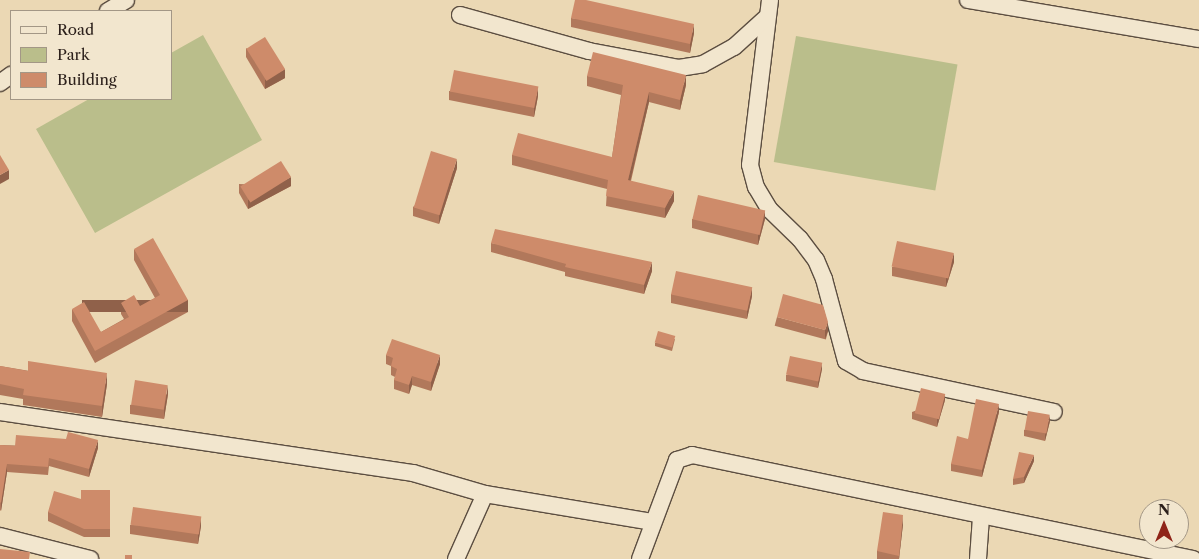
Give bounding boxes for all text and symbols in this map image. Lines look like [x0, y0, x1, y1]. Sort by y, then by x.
legend [10, 10, 172, 100]
text: Road [57, 20, 94, 39]
text: Park [57, 45, 90, 64]
text: Building [57, 70, 117, 89]
north arrow [1139, 499, 1189, 549]
text: N [1158, 501, 1170, 519]

